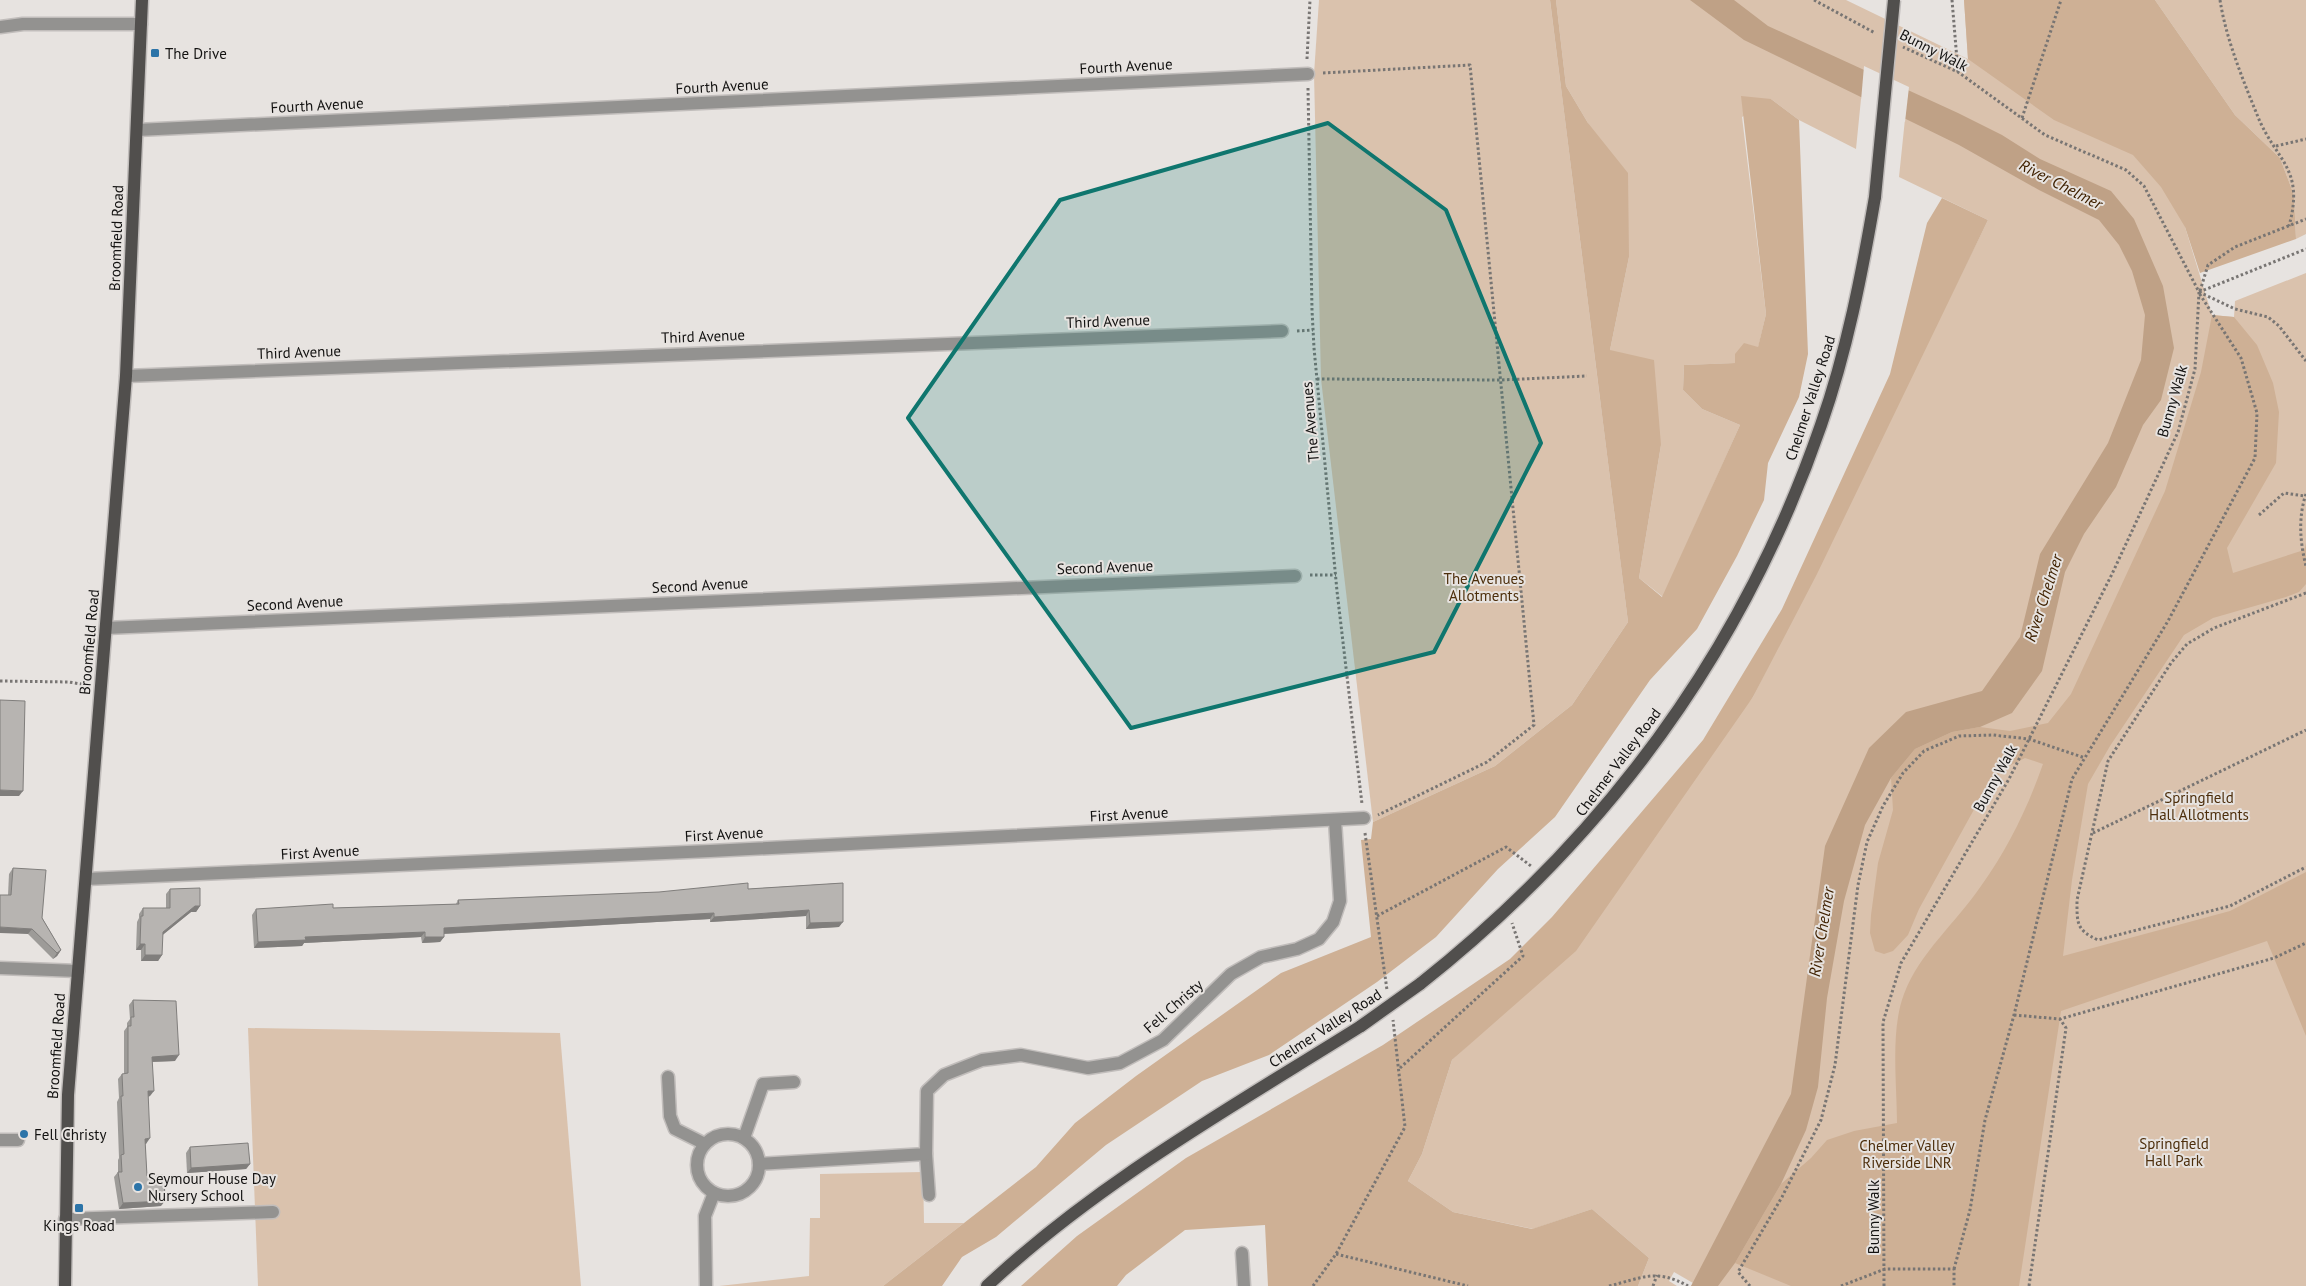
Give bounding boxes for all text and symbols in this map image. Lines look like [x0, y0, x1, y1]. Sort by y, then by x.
street label: Bunny Walk [1897, 25, 1972, 76]
place label: The Drive [165, 44, 227, 63]
marker: The Drive [149, 47, 161, 59]
street label: Fourth Avenue [1079, 54, 1173, 78]
street label: Fourth Avenue [675, 74, 769, 98]
street label: Fourth Avenue [270, 93, 364, 117]
water label: River Chelmer [2016, 155, 2107, 214]
street label: Broomfield Road [105, 185, 127, 291]
street label: Third Avenue [1066, 310, 1150, 332]
street label: Third Avenue [661, 325, 745, 347]
street label: Chelmer Valley Road [1781, 333, 1839, 463]
street label: Third Avenue [257, 341, 341, 363]
street label: Bunny Walk [2153, 362, 2192, 439]
street label: The Avenues [1297, 381, 1323, 463]
water label: River Chelmer [2020, 550, 2067, 644]
street label: Second Avenue [1056, 556, 1154, 578]
park label: The Avenues Allotments [1444, 569, 1524, 605]
street label: Second Avenue [651, 573, 749, 597]
street label: Broomfield Road [75, 588, 103, 696]
street label: Second Avenue [246, 591, 344, 615]
street label: Chelmer Valley Road [1571, 704, 1665, 820]
street label: Bunny Walk [1969, 740, 2022, 815]
park label: Springfield Hall Allotments [2149, 788, 2249, 824]
street label: First Avenue [1089, 802, 1169, 826]
street label: First Avenue [684, 822, 764, 846]
street label: First Avenue [280, 840, 360, 864]
water label: River Chelmer [1804, 884, 1838, 978]
street label: Fell Christy [1139, 975, 1207, 1037]
street label: Chelmer Valley Road [1265, 984, 1385, 1072]
street label: Broomfield Road [43, 992, 69, 1100]
place label: Fell Christy [34, 1125, 106, 1144]
marker: Fell Christy [18, 1128, 30, 1140]
park label: Springfield Hall Park [2139, 1134, 2209, 1170]
park label: Chelmer Valley Riverside LNR [1859, 1136, 1955, 1172]
place label: Seymour House Day Nursery School [148, 1169, 276, 1205]
street label: Bunny Walk [1864, 1179, 1883, 1254]
marker: Seymour House Day Nursery School [132, 1181, 144, 1193]
marker: Kings Road [73, 1202, 85, 1214]
place label: Kings Road [43, 1216, 115, 1235]

